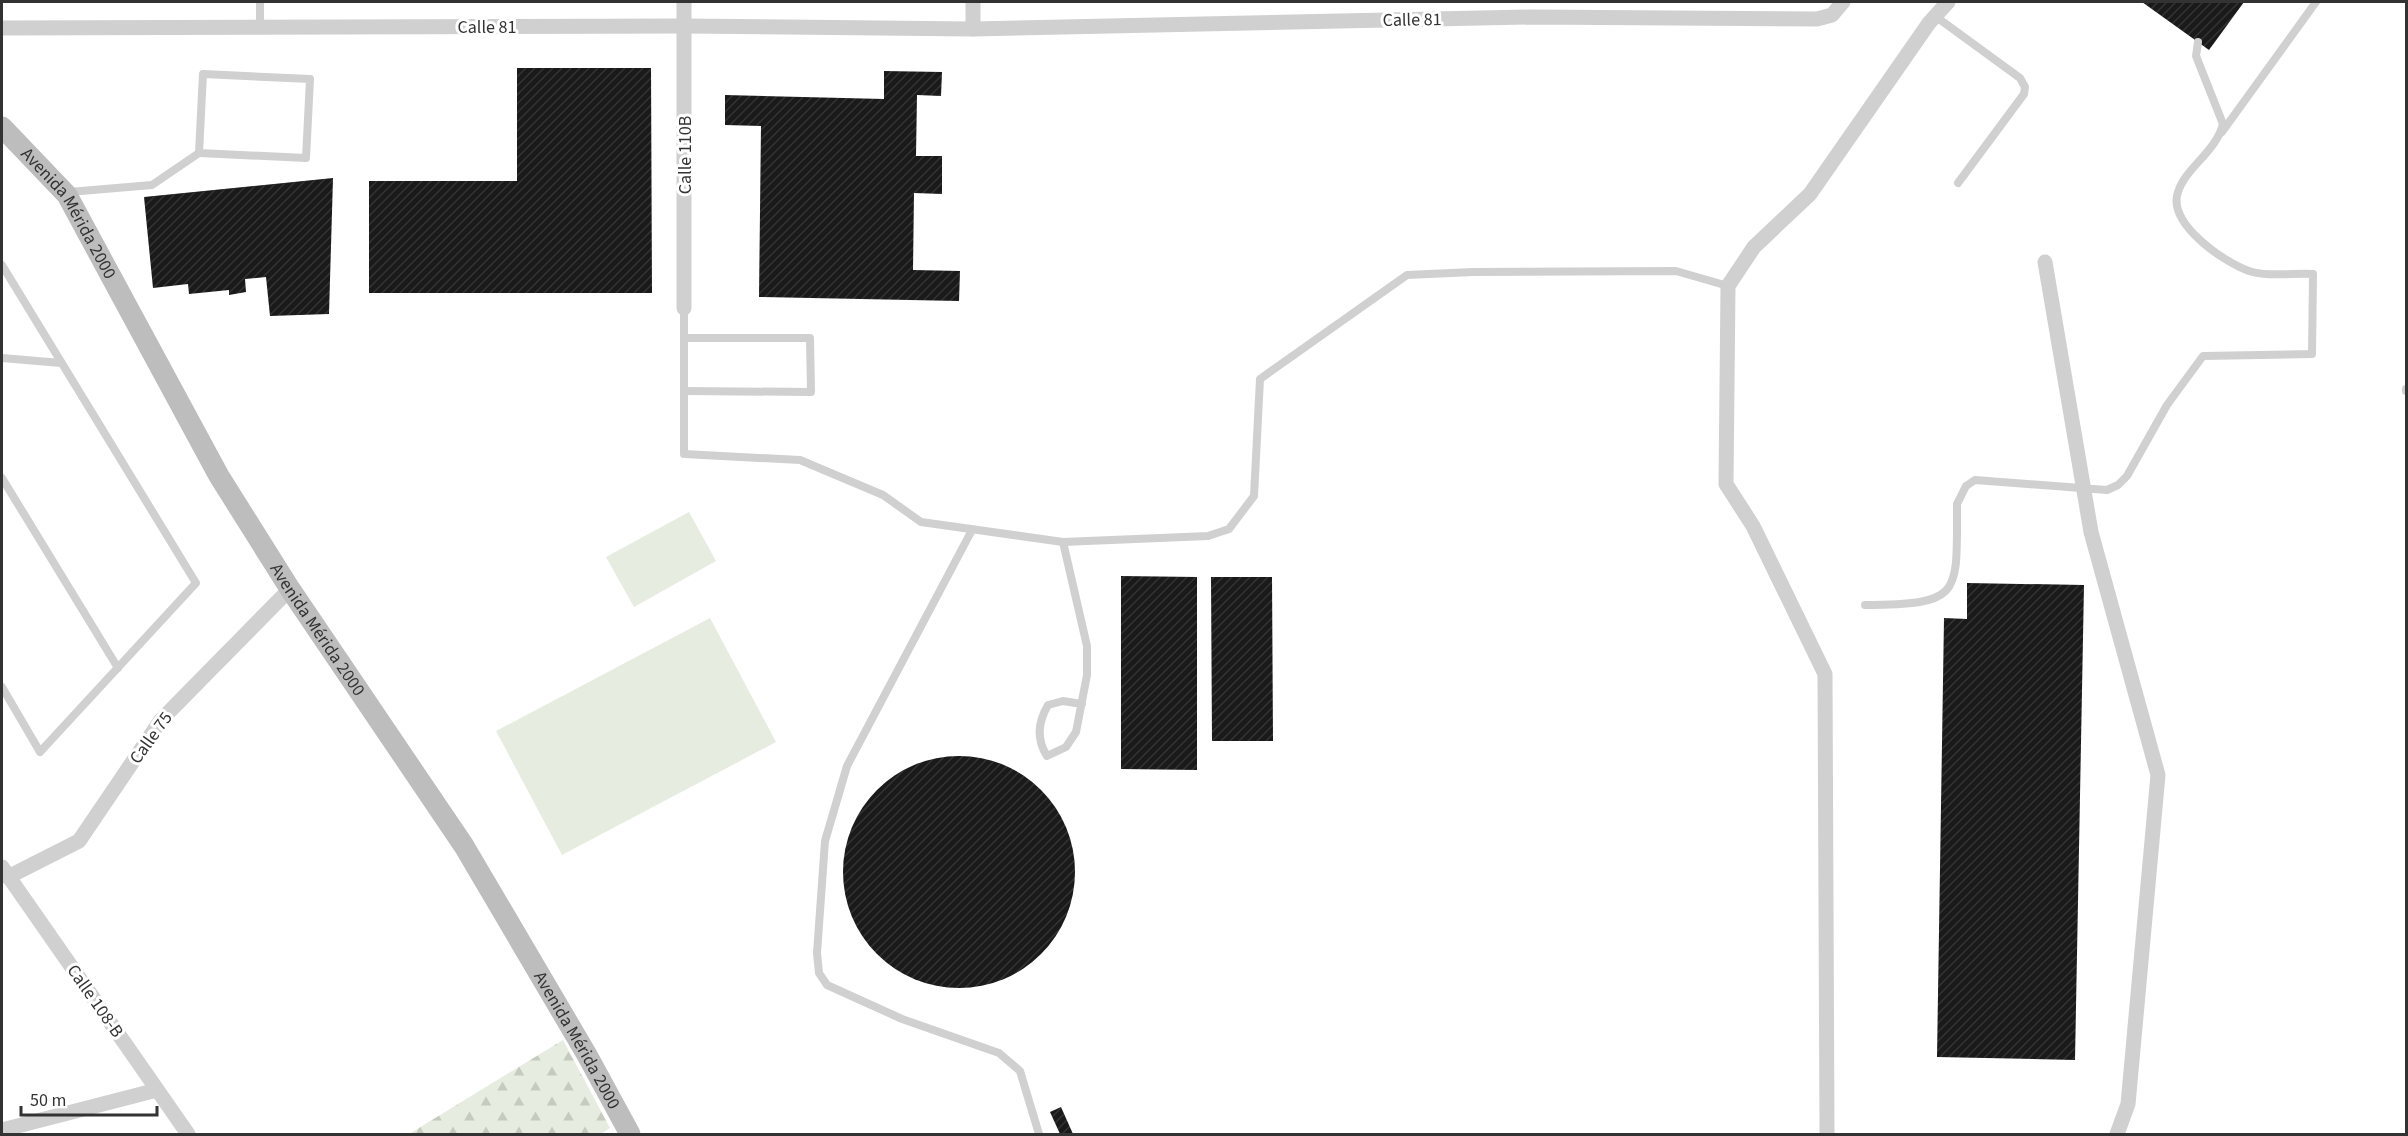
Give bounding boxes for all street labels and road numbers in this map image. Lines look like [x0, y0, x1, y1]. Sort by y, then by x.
street label: Calle 81 [1382, 7, 1442, 33]
street label: Calle 81 [458, 15, 516, 40]
street label: Calle 110B [673, 116, 698, 194]
street label: Avenida Mérida 2000 [15, 142, 123, 283]
street label: Avenida Mérida 2000 [264, 558, 371, 701]
street label: Calle 75 [124, 707, 178, 769]
street label: Calle 108-B [61, 959, 129, 1043]
street label: Avenida Mérida 2000 [528, 966, 627, 1113]

